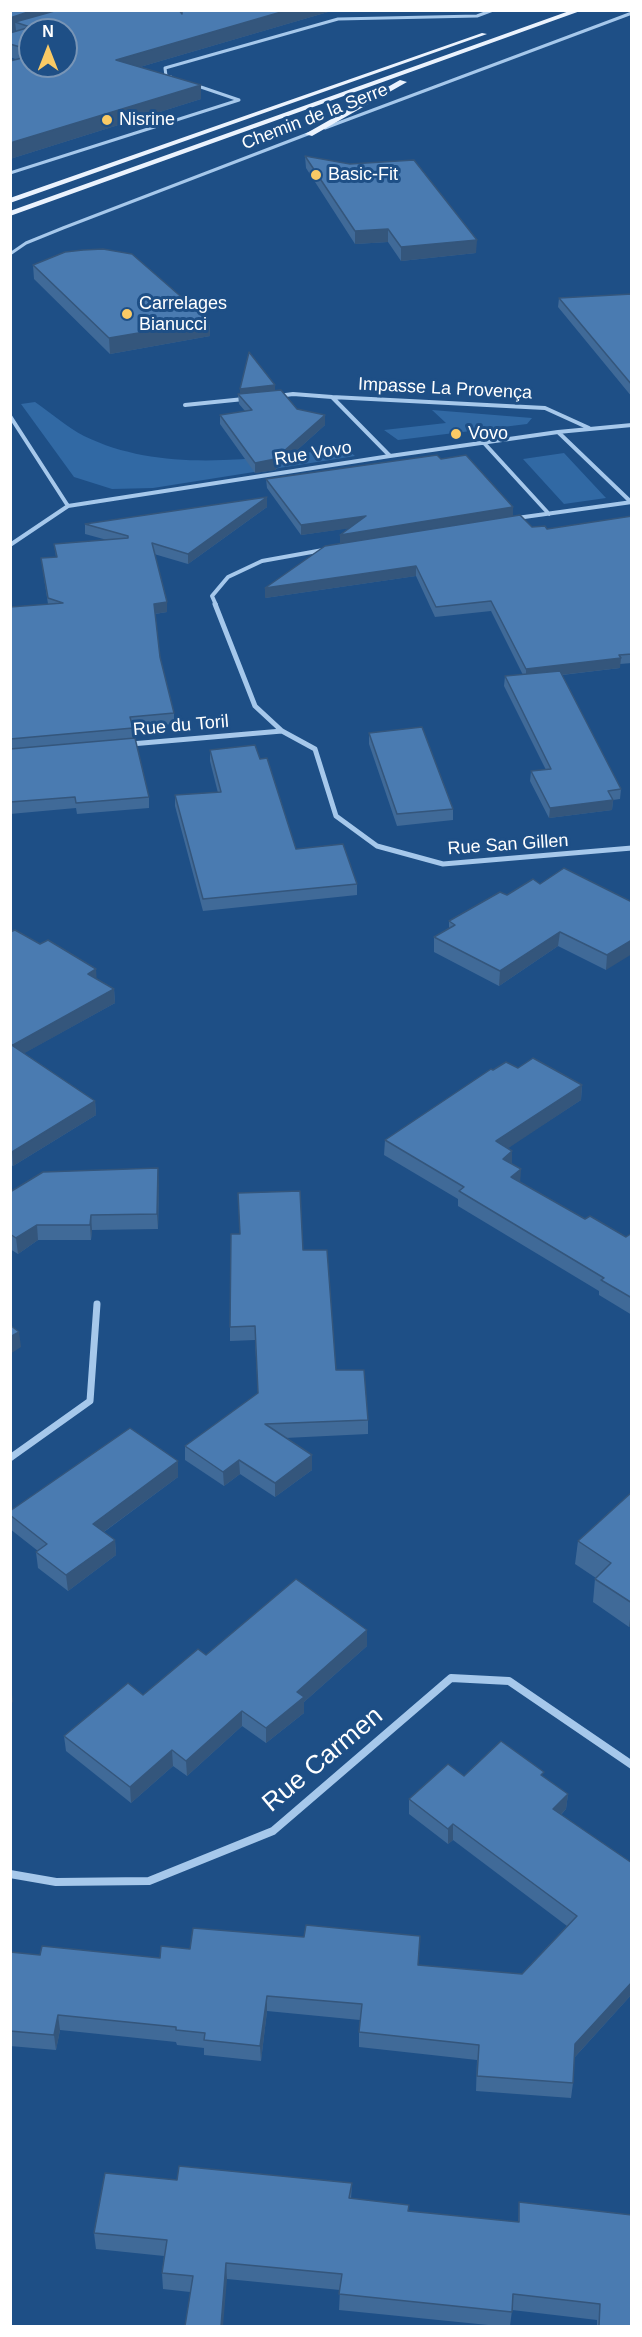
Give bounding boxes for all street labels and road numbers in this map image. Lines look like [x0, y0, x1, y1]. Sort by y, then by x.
street label: Chemin de la Serre [239, 79, 391, 155]
street label: Impasse La Provença [358, 374, 532, 404]
street label: Rue Vovo [273, 437, 353, 471]
street label: Rue du Toril [132, 711, 230, 741]
street label: Rue San Gillen [447, 830, 569, 860]
street label: Rue Carmen [257, 1701, 389, 1819]

